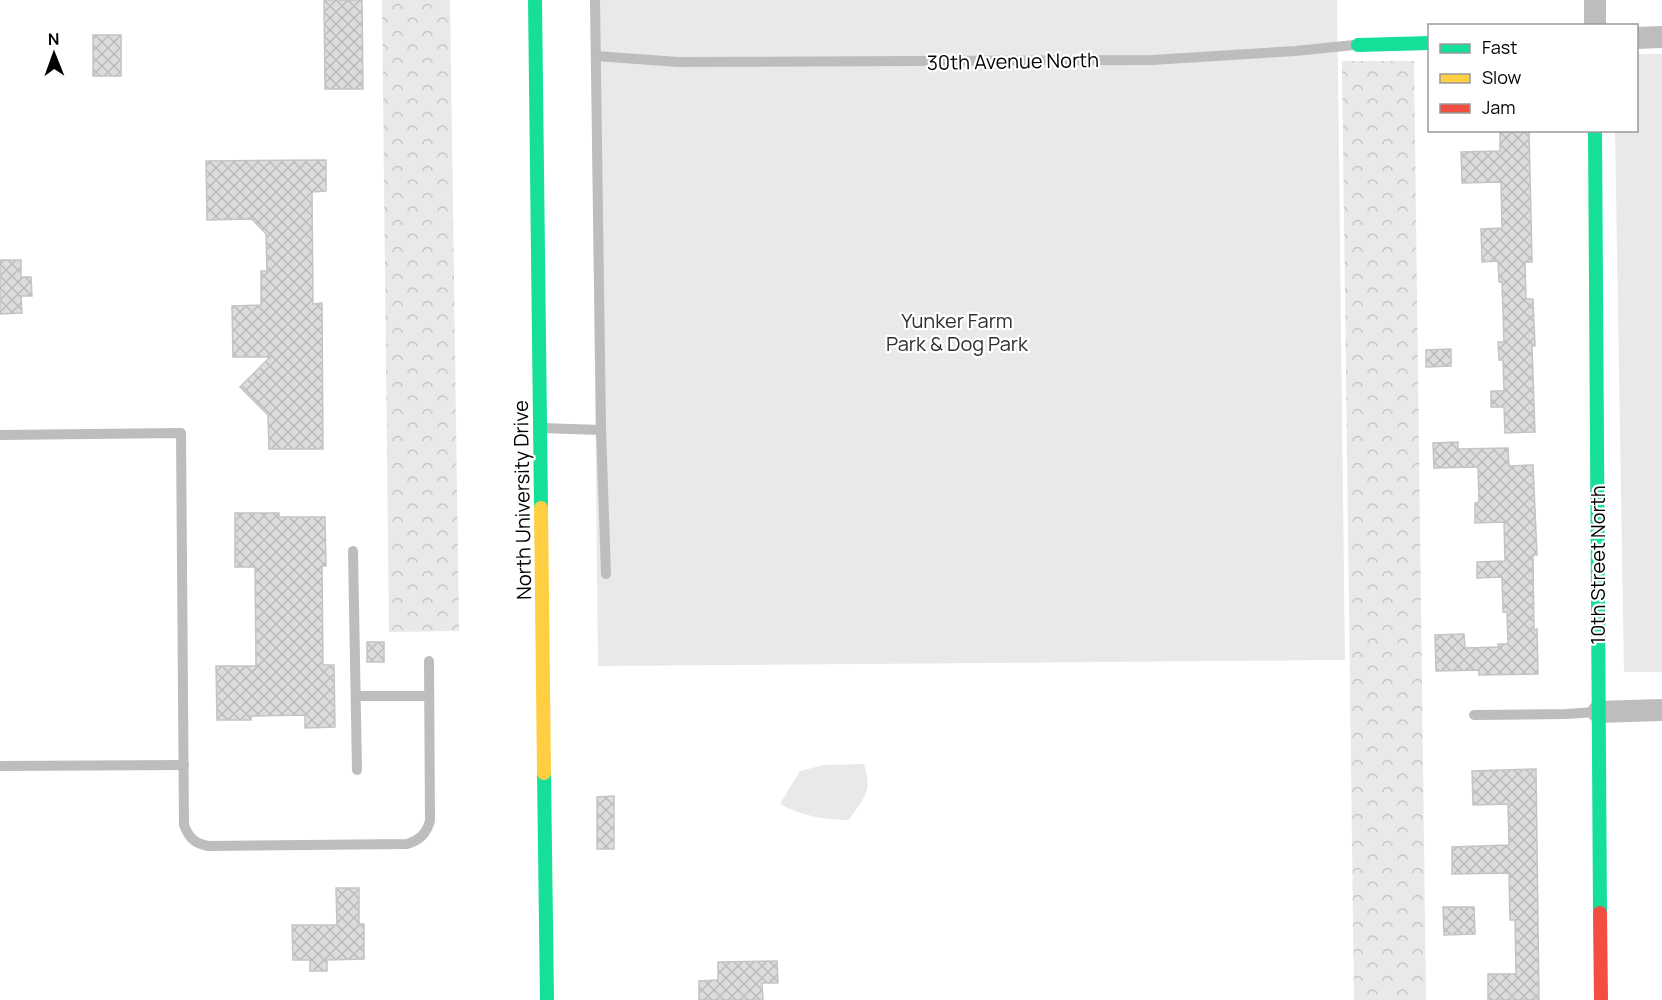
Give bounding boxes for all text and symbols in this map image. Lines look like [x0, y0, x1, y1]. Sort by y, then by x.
north arrow [24, 24, 84, 84]
legend [1428, 24, 1638, 132]
text: N [48, 28, 60, 50]
text: Fast [1482, 35, 1517, 59]
street label: 30th Avenue North [927, 46, 1099, 76]
text: Slow [1482, 65, 1522, 89]
text: Jam [1482, 95, 1516, 119]
park label: Yunker Farm Park & Dog Park [886, 307, 1029, 357]
street label: North University Drive [507, 400, 537, 600]
street label: 10th Street North [1584, 485, 1611, 645]

